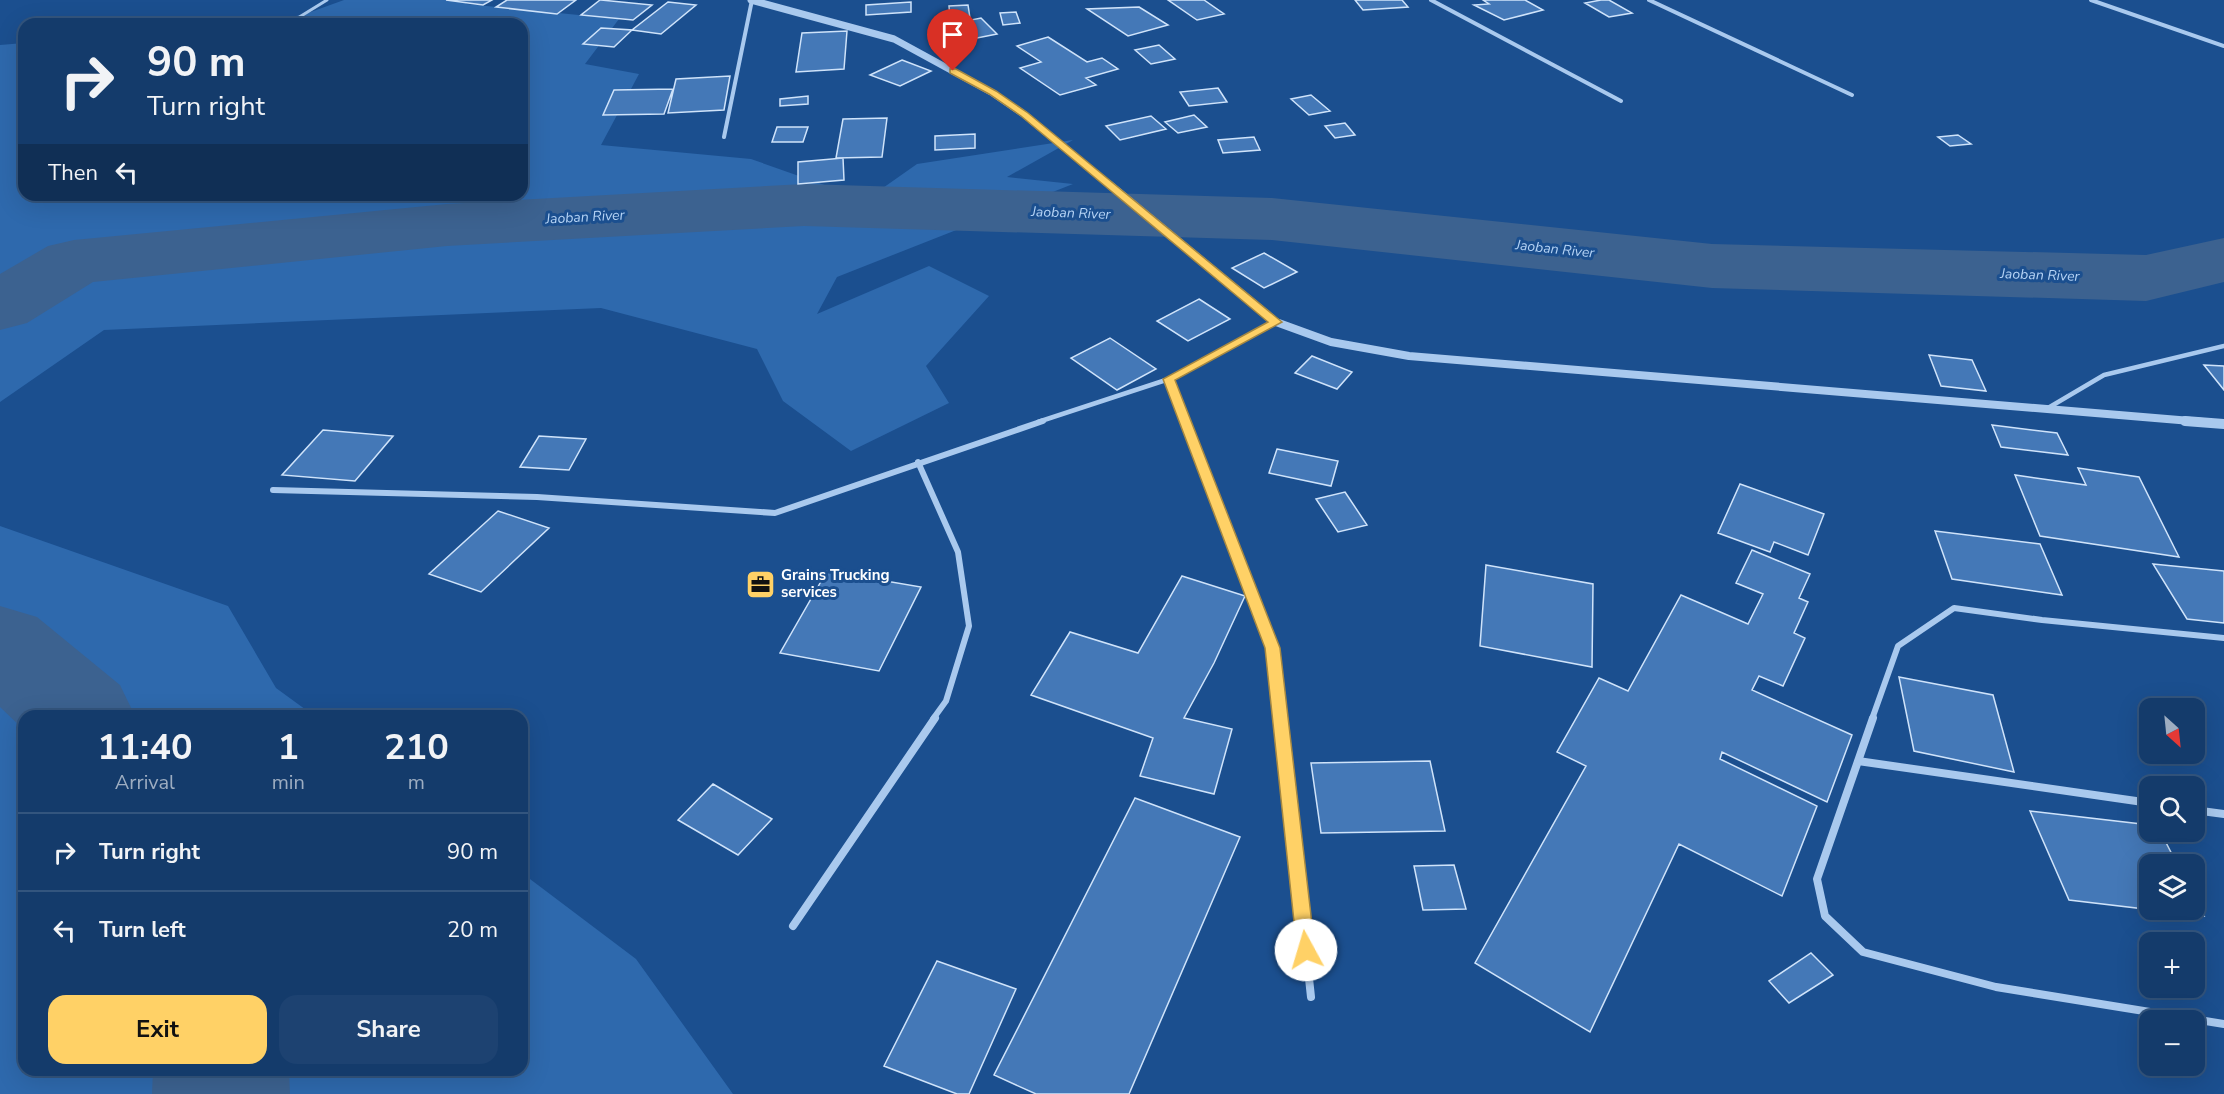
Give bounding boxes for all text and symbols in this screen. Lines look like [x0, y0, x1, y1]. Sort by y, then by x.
pin [927, 9, 978, 71]
icon: arrive [936, 18, 969, 51]
text: 90 m [147, 34, 246, 91]
icon: right [48, 42, 126, 120]
text: Turn right [147, 88, 265, 125]
icon: left [110, 156, 143, 189]
text: Then [48, 158, 98, 188]
water label: Jaoban River [1030, 202, 1112, 224]
water label: Jaoban River [544, 205, 626, 229]
water label: Jaoban River [1514, 235, 1596, 263]
water label: Jaoban River [1999, 264, 2081, 286]
place label: Grains Trucking services [781, 565, 890, 602]
office icon: Grains Trucking services [744, 568, 776, 600]
north arrow [2139, 698, 2205, 764]
map controls [2139, 698, 2205, 1076]
text: 11:40 [97, 723, 193, 772]
text: 1 [277, 723, 299, 772]
text: 210 [384, 723, 449, 772]
text: Arrival [115, 769, 175, 796]
text: min [272, 769, 305, 796]
text: m [408, 769, 425, 796]
button: search [2139, 776, 2205, 842]
icon: right [48, 836, 81, 869]
text: Turn right [99, 837, 200, 867]
text: 90 m [447, 837, 498, 867]
button: layers [2139, 854, 2205, 920]
icon: left [48, 914, 81, 947]
text: Turn left [99, 915, 186, 945]
text: 20 m [447, 915, 498, 945]
position arrow [1274, 918, 1338, 982]
button: + [2139, 932, 2205, 998]
button: Exit [48, 995, 267, 1064]
button: Share [279, 995, 498, 1064]
button: − [2139, 1010, 2205, 1076]

